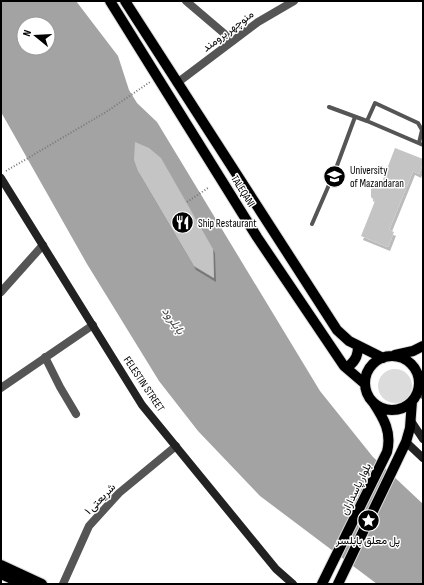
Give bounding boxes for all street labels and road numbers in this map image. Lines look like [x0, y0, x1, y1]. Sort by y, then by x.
street label: منوچهر برومند [200, 7, 257, 55]
street label: TALEQANI [228, 173, 258, 209]
street label: FELESTIN STREET [121, 354, 168, 415]
street label: بلوار پاسداران [338, 461, 375, 517]
street label: شریعتی ۱ [82, 480, 118, 517]

